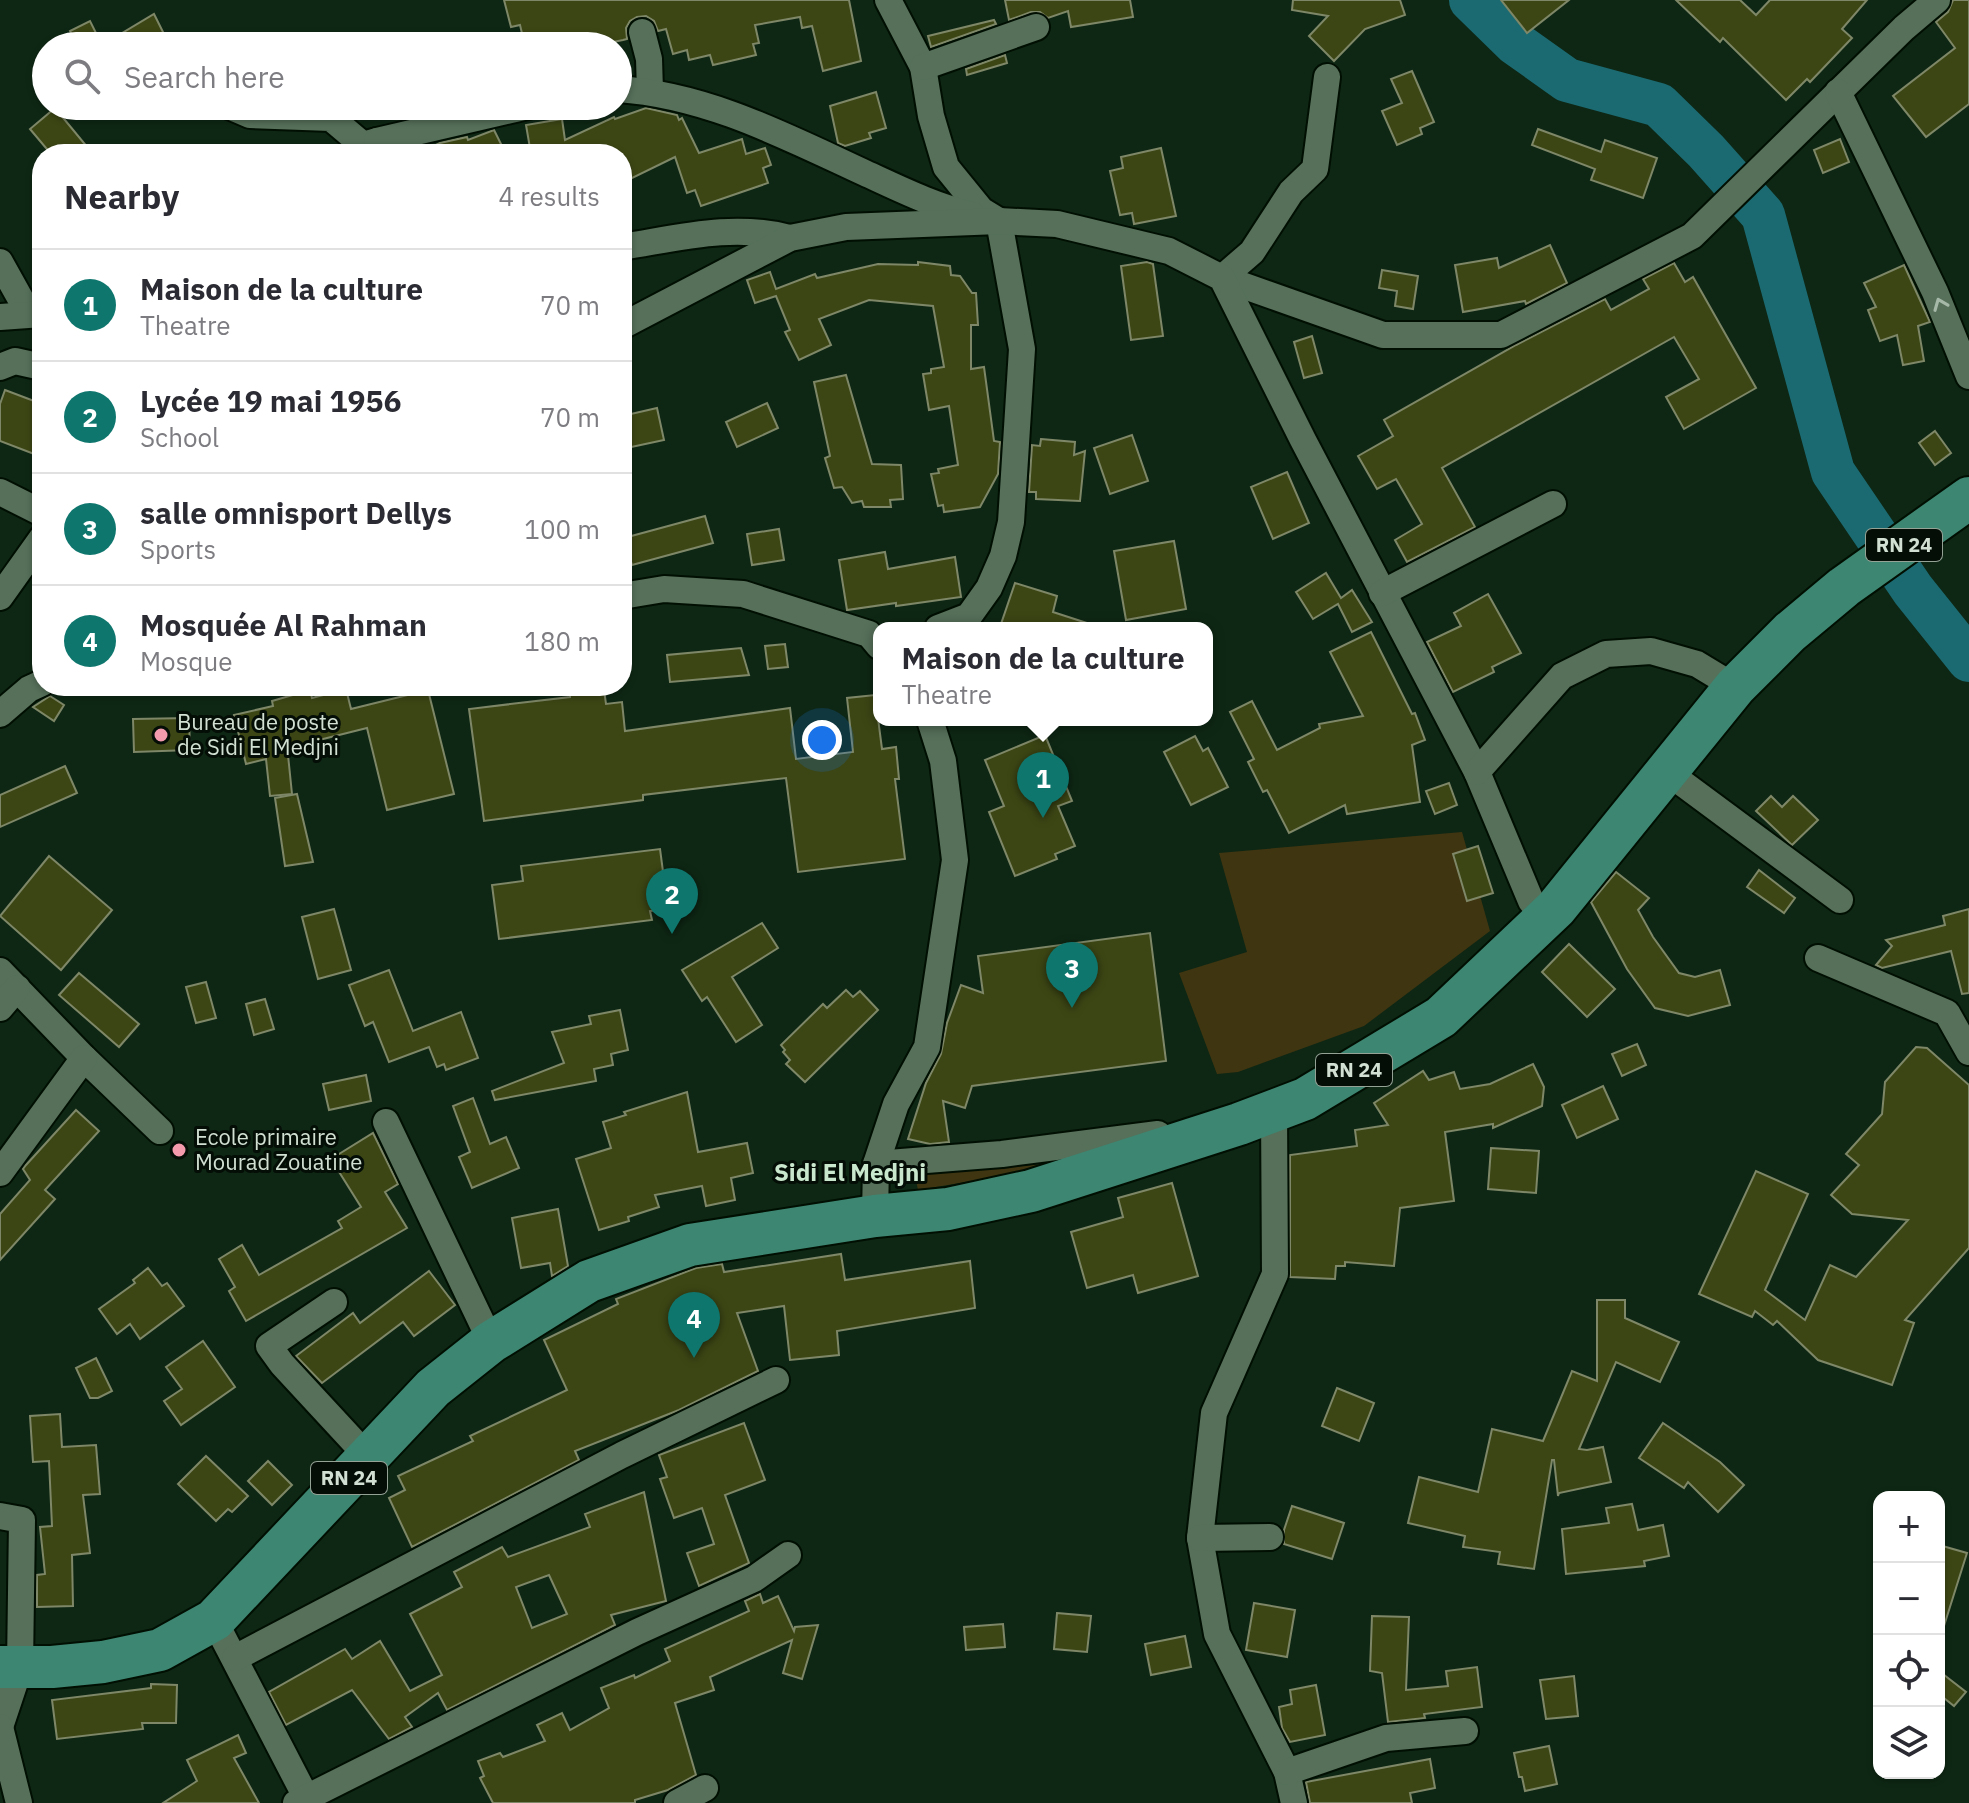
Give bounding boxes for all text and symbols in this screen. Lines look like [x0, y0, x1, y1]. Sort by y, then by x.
search box [32, 32, 632, 120]
icon: search [60, 54, 104, 98]
text: Search here [124, 57, 285, 96]
text: Nearby [64, 174, 179, 218]
text: 4 results [498, 179, 600, 213]
text: Maison de la culture [140, 269, 423, 308]
text: 1 [82, 288, 98, 322]
text: 70 m [540, 288, 600, 322]
one-way arrow [1933, 298, 1949, 312]
text: Theatre [140, 308, 231, 342]
text: Lycée 19 mai 1956 [140, 381, 401, 420]
text: 2 [82, 400, 98, 434]
text: 70 m [540, 400, 600, 434]
text: School [140, 420, 219, 454]
text: salle omnisport Dellys [140, 493, 452, 532]
text: 3 [82, 512, 98, 546]
text: 100 m [524, 512, 600, 546]
road number: RN 24 [1866, 529, 1942, 561]
text: Sports [140, 532, 216, 566]
text: Mosquée Al Rahman [140, 605, 427, 644]
popup [873, 622, 1213, 726]
text: 4 [82, 624, 98, 658]
text: 180 m [524, 624, 600, 658]
text: Maison de la culture [901, 638, 1185, 677]
text: Mosque [140, 644, 232, 678]
text: Theatre [901, 677, 992, 711]
place label: Bureau de poste de Sidi El Medjni [177, 707, 339, 761]
your location [802, 720, 842, 760]
marker: Bureau de poste de Sidi El Medjni [152, 726, 170, 744]
pin: 1 [1017, 752, 1069, 818]
pin: 2 [646, 868, 698, 934]
pin: 3 [1046, 942, 1098, 1008]
road number: RN 24 [1316, 1054, 1392, 1086]
place label: Ecole primaire Mourad Zouatine [195, 1122, 362, 1176]
marker: Ecole primaire Mourad Zouatine [170, 1141, 188, 1159]
district label: Sidi El Medjni [774, 1156, 926, 1188]
pin: 4 [668, 1292, 720, 1358]
road number: RN 24 [311, 1462, 387, 1494]
map controls [1873, 1491, 1945, 1779]
button: + [1873, 1491, 1945, 1563]
button: − [1873, 1563, 1945, 1635]
button: locate [1873, 1635, 1945, 1707]
button: layers [1873, 1707, 1945, 1779]

